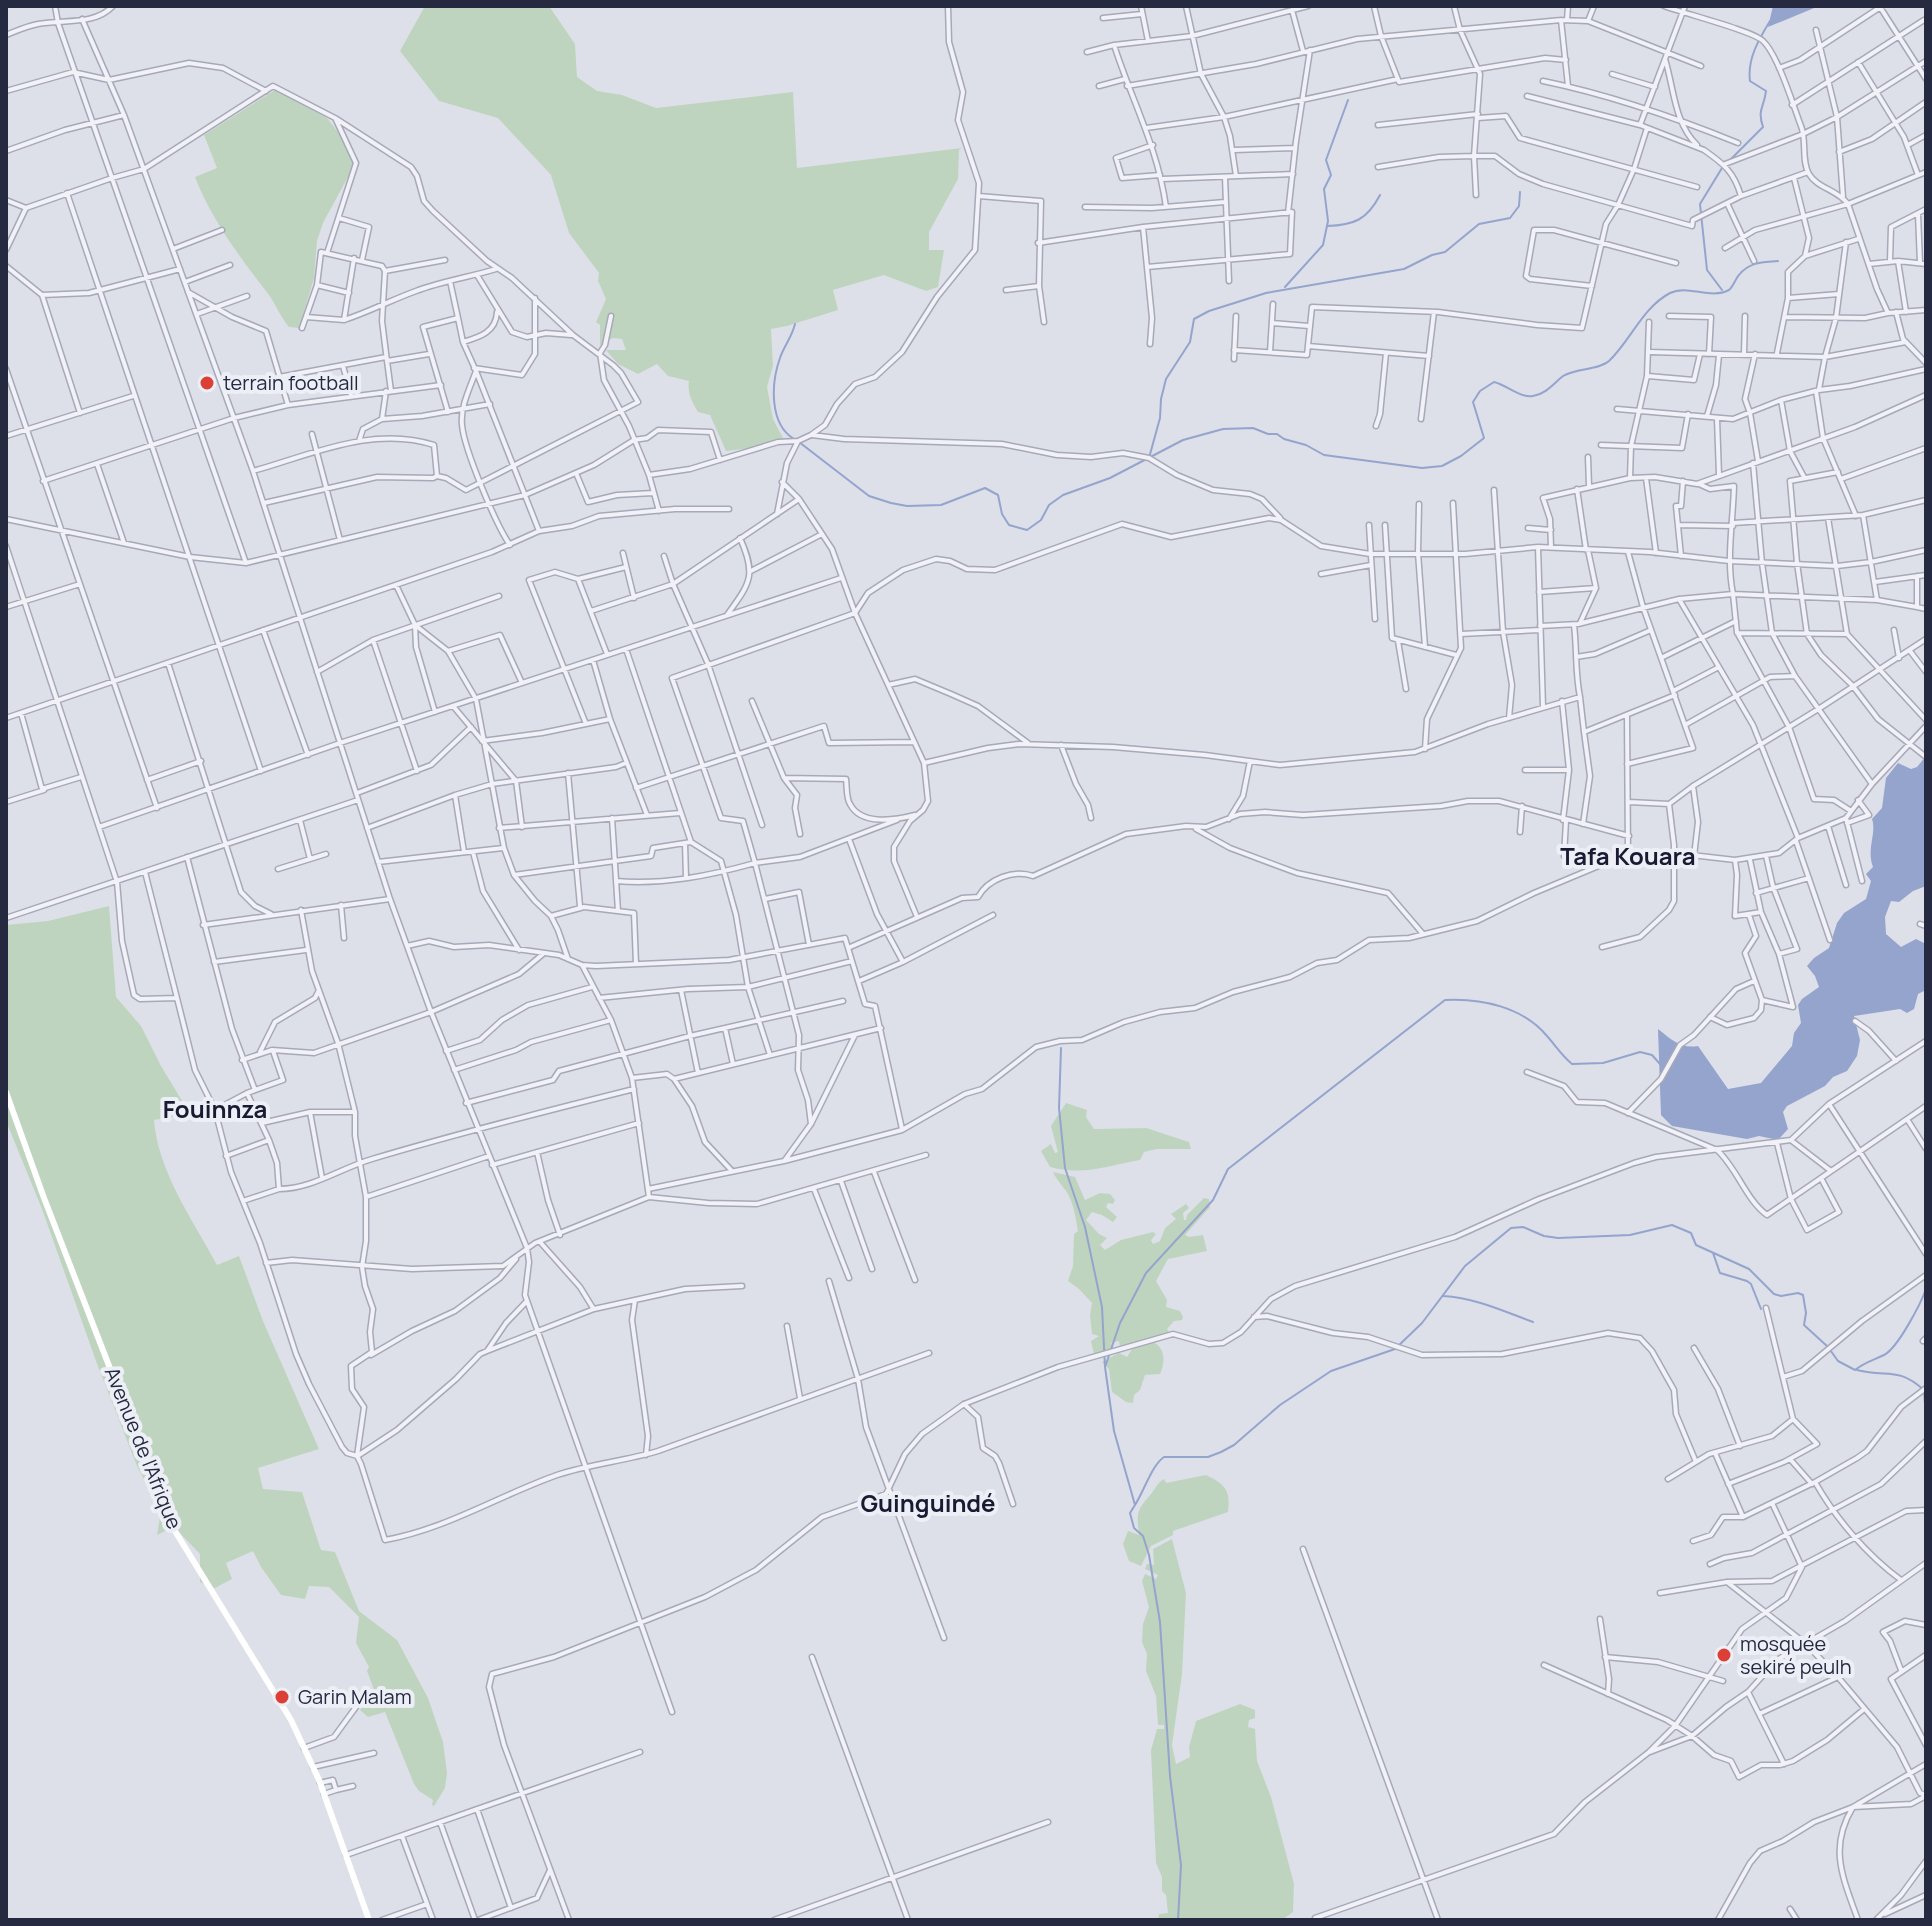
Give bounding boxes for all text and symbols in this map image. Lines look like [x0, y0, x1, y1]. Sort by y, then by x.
place label: terrain football [223, 369, 359, 396]
marker: terrain football [198, 374, 216, 392]
district label: Tafa Kouara [1560, 839, 1696, 872]
district label: Fouinnza [163, 1092, 267, 1125]
street label: Avenue de l'Afrique [99, 1363, 188, 1533]
district label: Guinguindé [861, 1486, 995, 1519]
place label: mosquée sekiré peulh [1740, 1630, 1852, 1680]
marker: mosquée sekiré peulh [1715, 1646, 1733, 1664]
place label: Garin Malam [298, 1683, 412, 1710]
marker: Garin Malam [273, 1688, 291, 1706]

